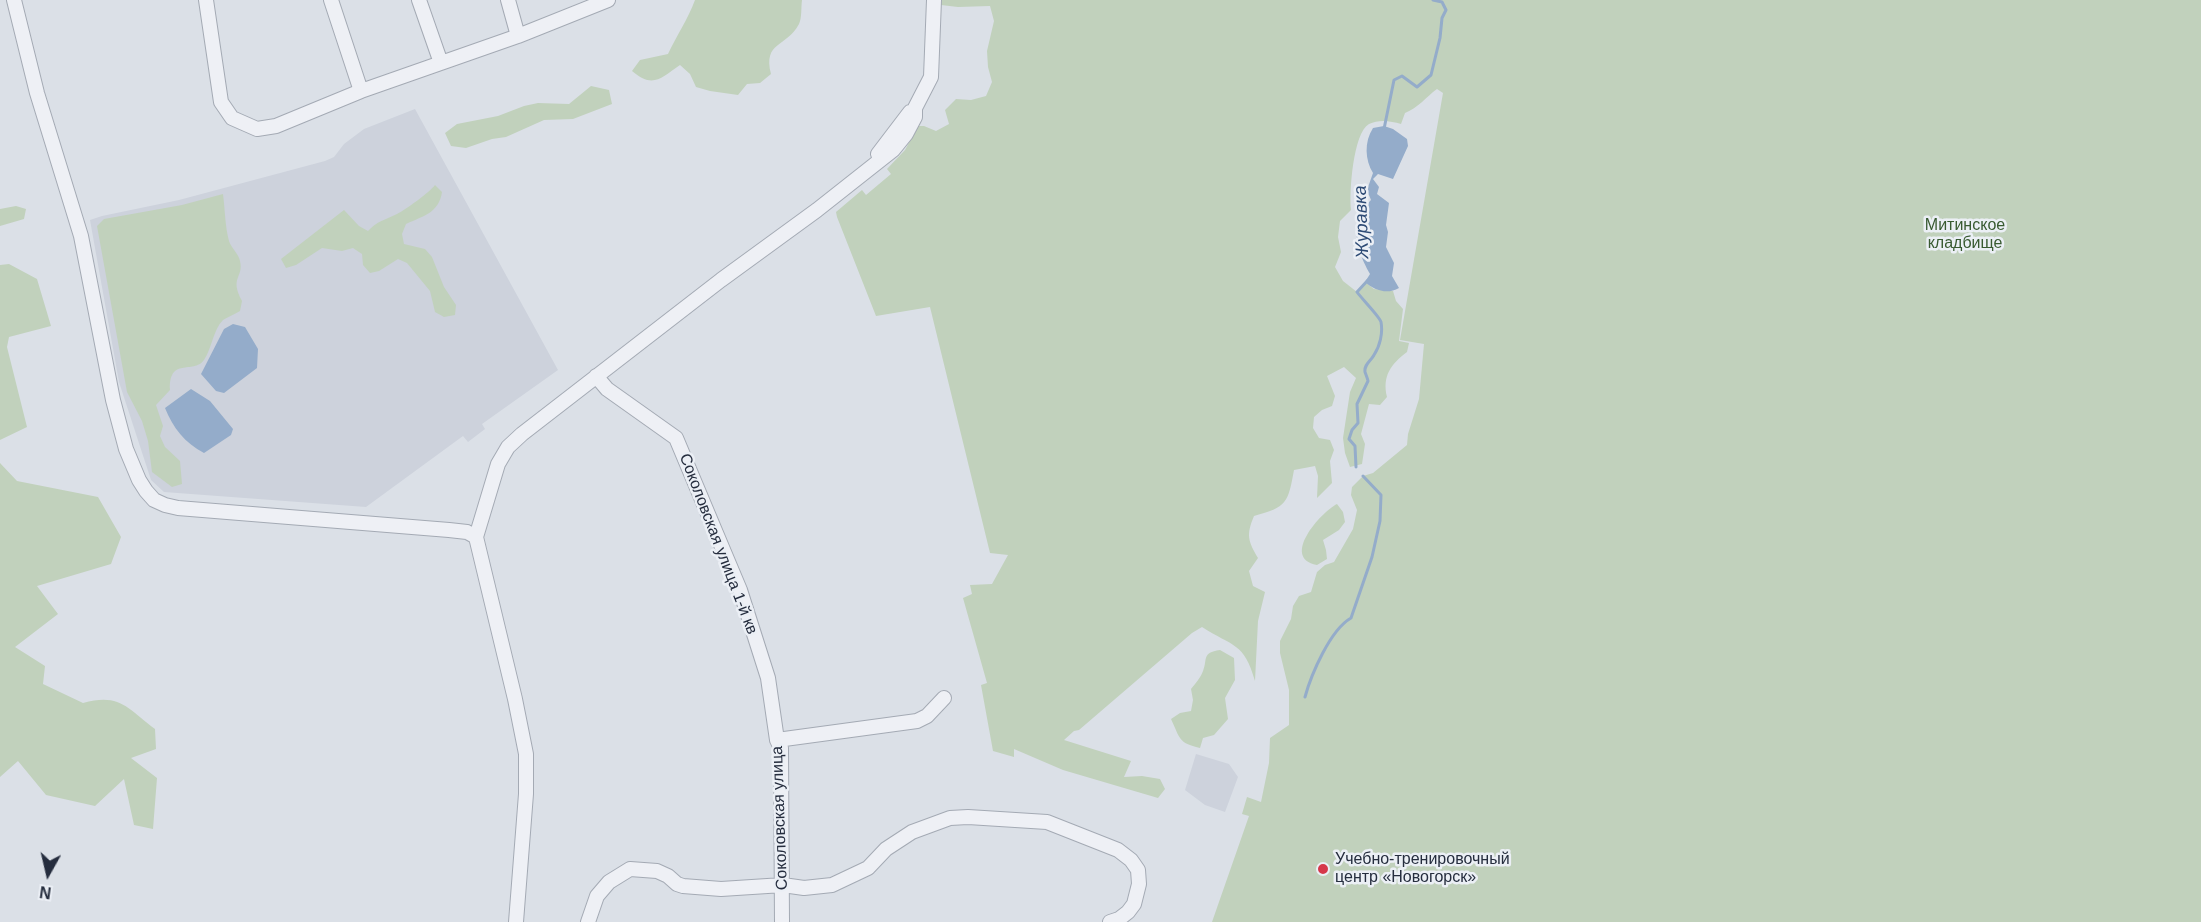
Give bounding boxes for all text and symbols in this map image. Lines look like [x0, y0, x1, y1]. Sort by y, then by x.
water label: Журавка [1350, 185, 1374, 259]
park label: Митинское кладбище [1925, 216, 2005, 254]
street label: Соколовская улица 1-й кв [675, 451, 761, 637]
street label: Соколовская улица [768, 746, 792, 890]
north arrow [18, 844, 78, 904]
place label: Учебно-тренировочный центр «Новогорск» [1335, 850, 1510, 888]
marker: Учебно-тренировочный центр «Новогорск» [1316, 862, 1330, 876]
text: N [39, 883, 52, 902]

